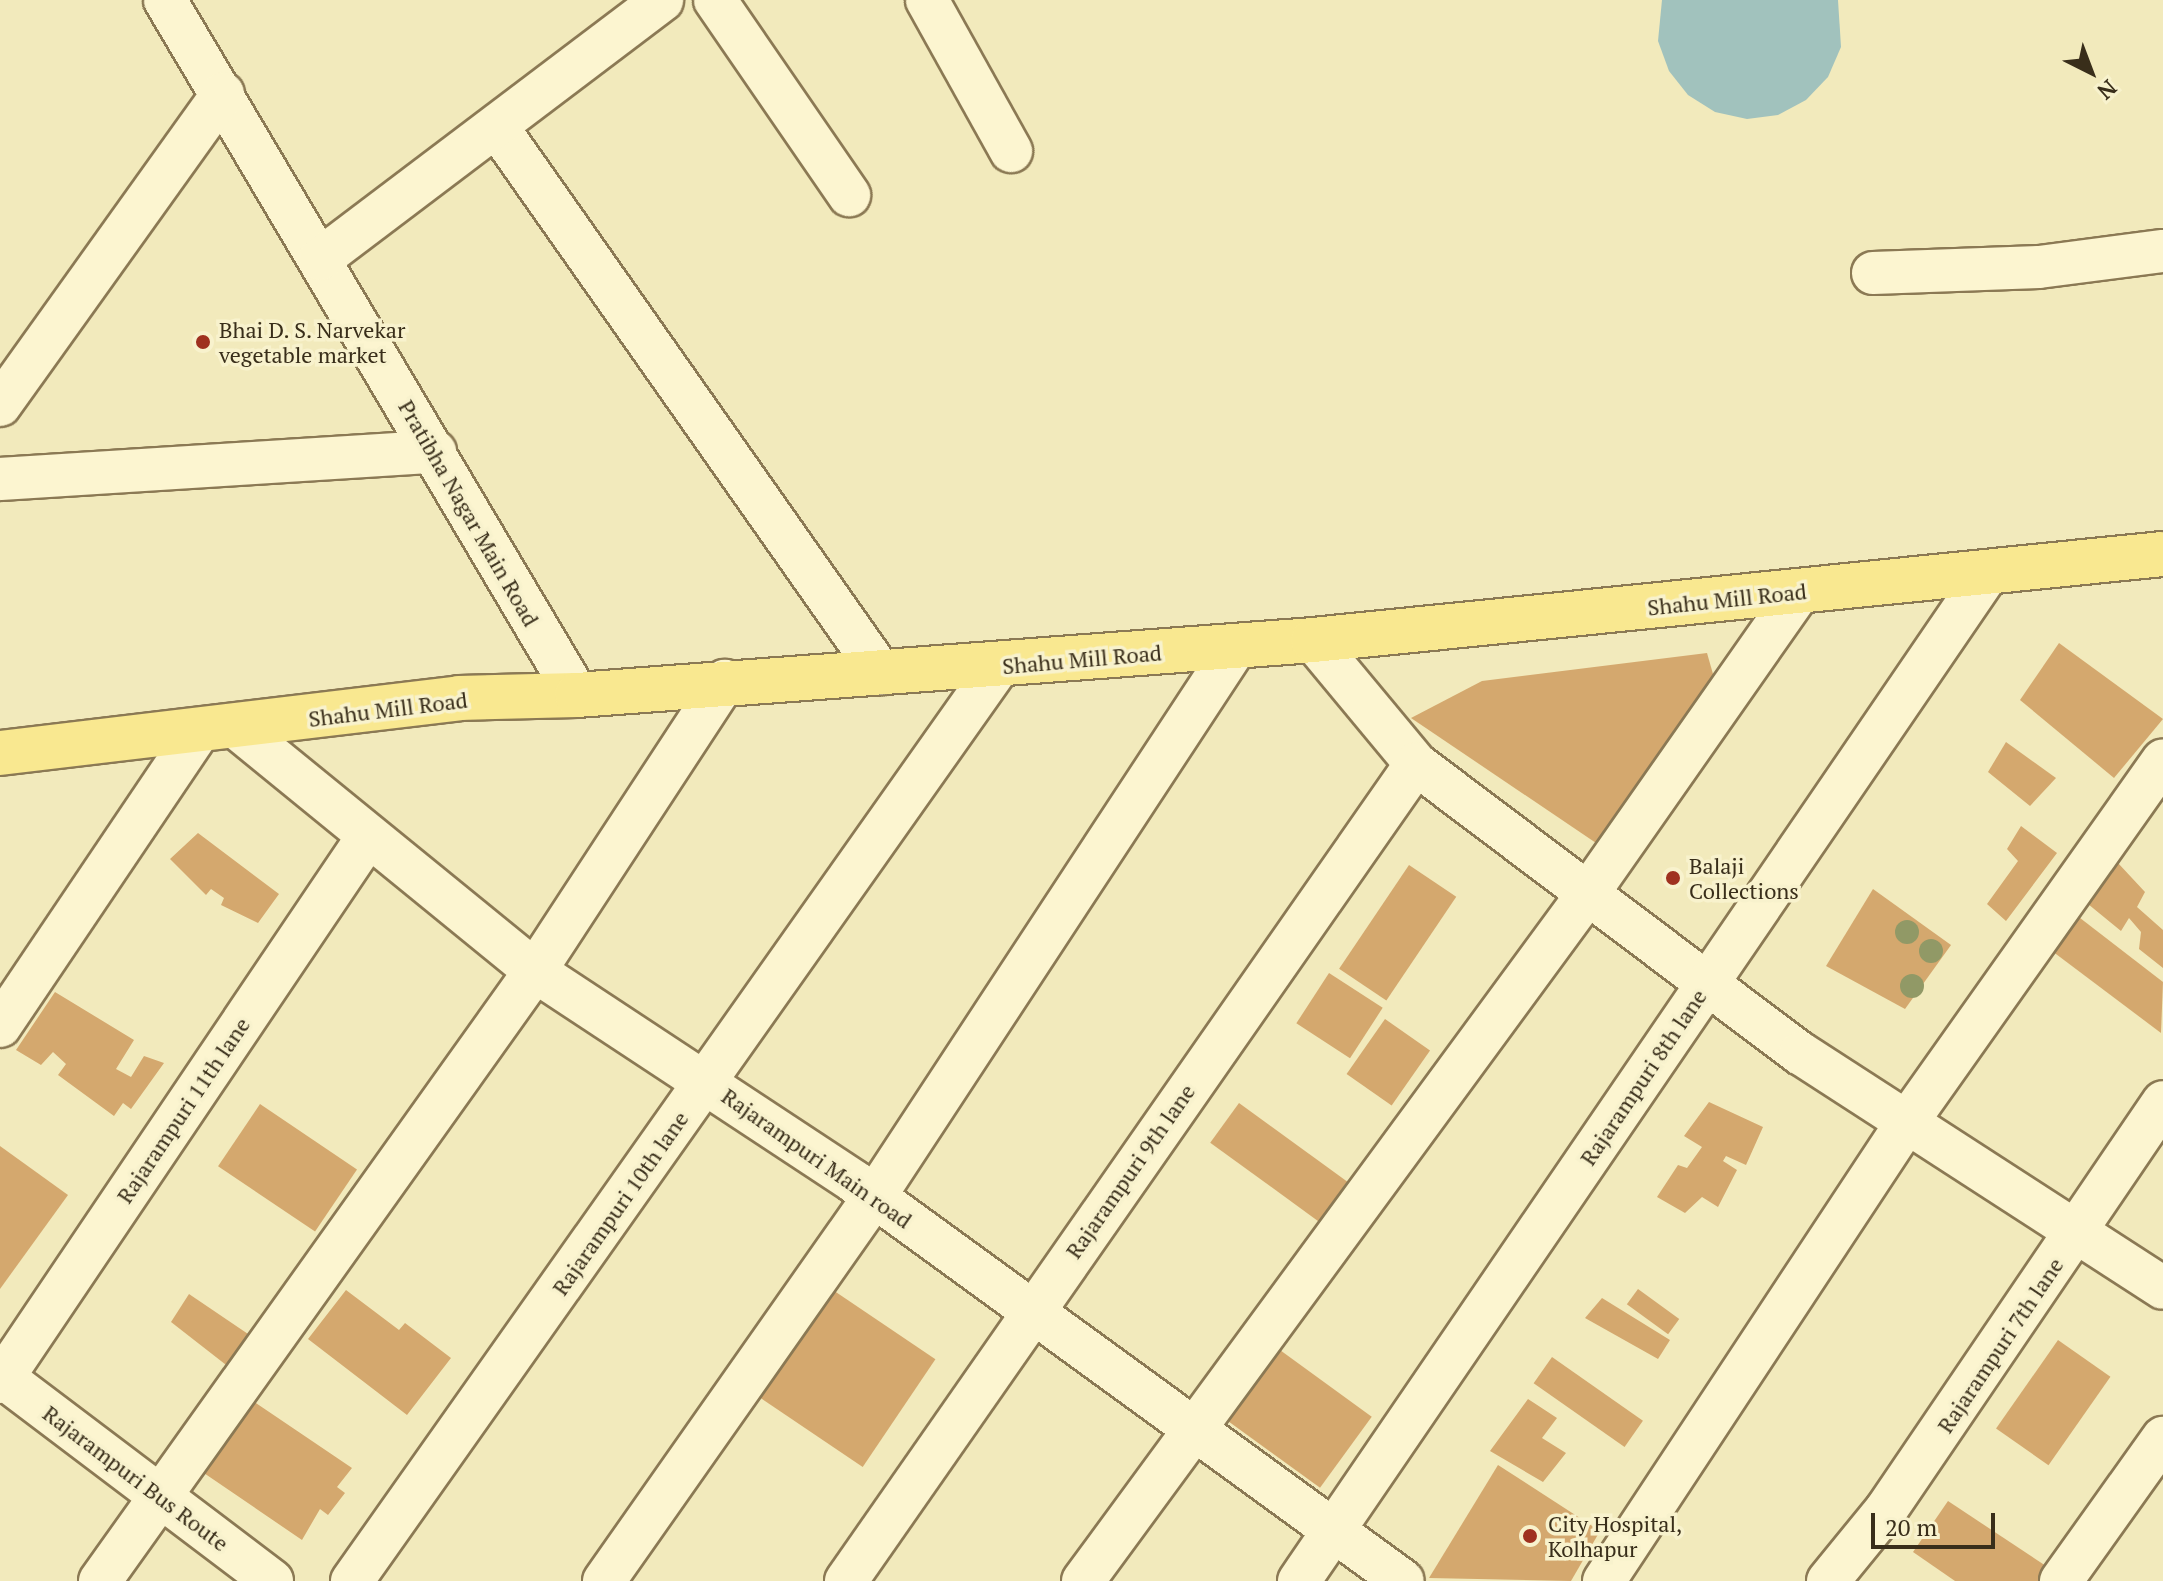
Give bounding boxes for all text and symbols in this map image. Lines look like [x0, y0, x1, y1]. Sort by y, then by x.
north arrow [2051, 32, 2131, 112]
text: N [2091, 74, 2123, 107]
place label: Bhai D. S. Narvekar vegetable market [219, 316, 407, 368]
marker: Bhai D. S. Narvekar vegetable market [194, 333, 212, 351]
street label: Pratibha Nagar Main Road [393, 395, 545, 631]
street label: Shahu Mill Road [1646, 578, 1808, 620]
street label: Shahu Mill Road [1001, 639, 1163, 679]
street label: Shahu Mill Road [307, 686, 469, 732]
place label: Balaji Collections [1689, 852, 1799, 904]
marker: Balaji Collections [1664, 869, 1682, 887]
street label: Rajarampuri 8th lane [1574, 984, 1712, 1170]
street label: Rajarampuri 11th lane [111, 1012, 255, 1208]
street label: Rajarampuri 9th lane [1060, 1079, 1200, 1263]
street label: Rajarampuri Main road [717, 1082, 917, 1234]
street label: Rajarampuri 10th lane [547, 1106, 693, 1300]
street label: Rajarampuri 7th lane [1932, 1252, 2068, 1438]
street label: Rajarampuri Bus Route [38, 1400, 234, 1556]
scale bar [1875, 1497, 1999, 1547]
place label: City Hospital, Kolhapur [1548, 1510, 1682, 1562]
text: 20 m [1885, 1511, 1937, 1543]
marker: City Hospital, Kolhapur [1519, 1525, 1541, 1547]

